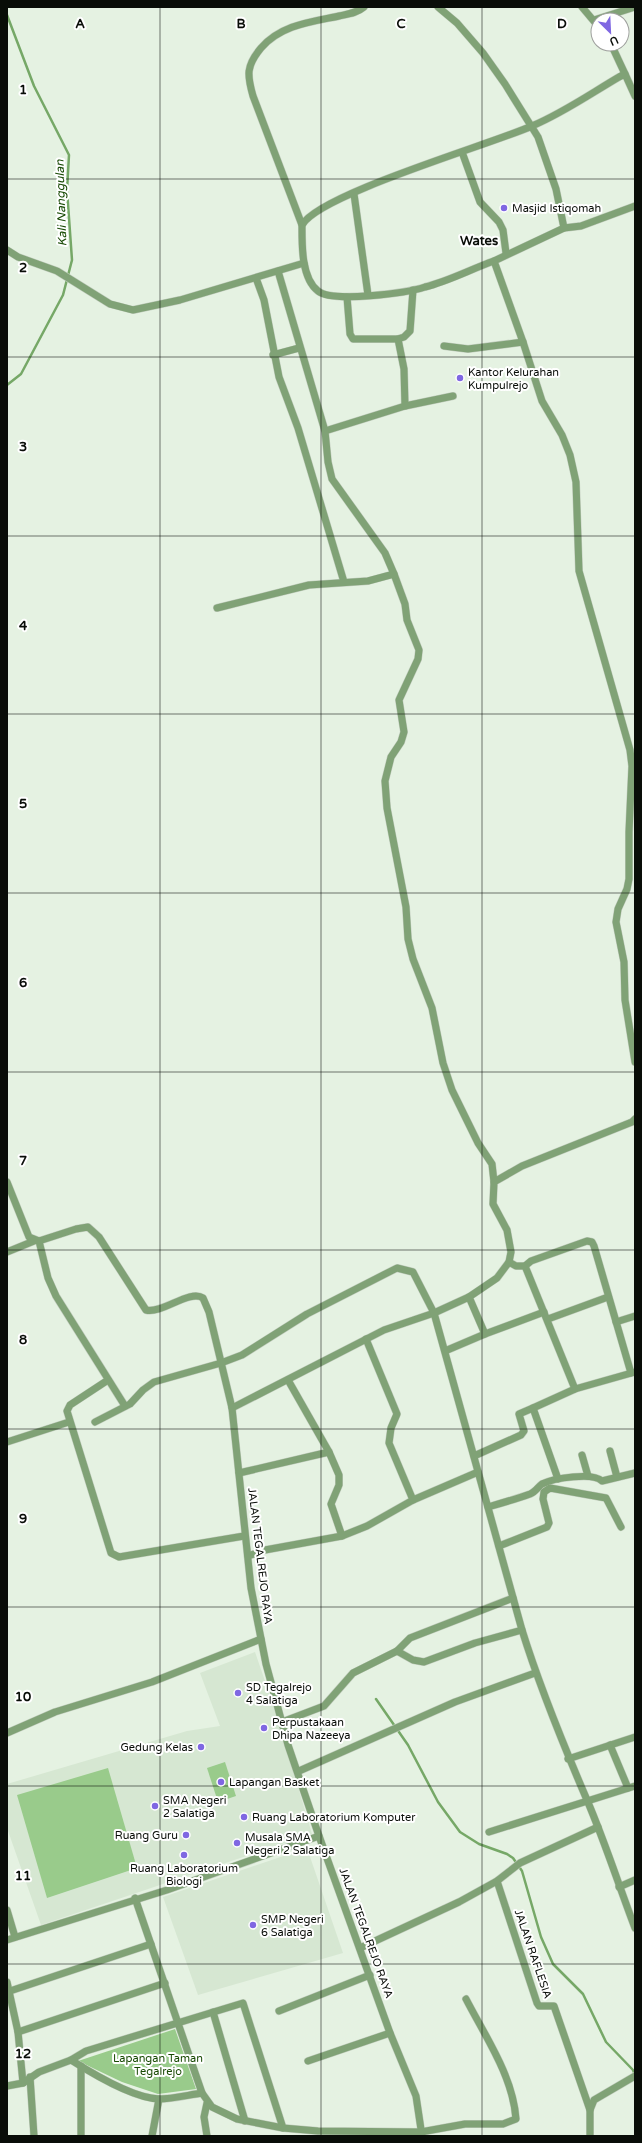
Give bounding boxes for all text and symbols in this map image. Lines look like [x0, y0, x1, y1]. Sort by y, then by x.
north arrow [590, 12, 630, 52]
text: A [75, 16, 85, 32]
text: B [236, 16, 246, 32]
text: C [396, 16, 406, 32]
text: D [557, 16, 567, 32]
text: U [607, 33, 620, 48]
text: 1 [19, 82, 27, 98]
water label: Kali Nanggulan [52, 159, 70, 247]
place label: Masjid Istiqomah [512, 202, 601, 215]
marker: Masjid Istiqomah [499, 203, 509, 213]
district label: Wates [460, 233, 498, 249]
text: 2 [19, 260, 27, 276]
place label: Kantor Kelurahan Kumpulrejo [468, 366, 559, 392]
marker: Kantor Kelurahan Kumpulrejo [455, 373, 465, 383]
text: 3 [19, 439, 27, 455]
text: 4 [19, 618, 28, 634]
text: 5 [19, 796, 27, 812]
text: 6 [19, 975, 27, 991]
text: 7 [19, 1153, 27, 1169]
text: 8 [19, 1332, 27, 1348]
street label: JALAN TEGALREJO RAYA [245, 1487, 275, 1625]
text: 9 [19, 1511, 27, 1527]
place label: SD Tegalrejo 4 Salatiga [246, 1681, 312, 1707]
marker: SD Tegalrejo 4 Salatiga [233, 1688, 243, 1698]
text: 10 [15, 1689, 31, 1705]
place label: Perpustakaan Dhipa Nazeeya [272, 1716, 351, 1742]
marker: Perpustakaan Dhipa Nazeeya [259, 1723, 269, 1733]
place label: Gedung Kelas [121, 1741, 193, 1754]
marker: Gedung Kelas [196, 1742, 206, 1752]
place label: Lapangan Basket [229, 1776, 319, 1789]
marker: Lapangan Basket [216, 1777, 226, 1787]
place label: SMA Negeri 2 Salatiga [163, 1794, 227, 1820]
marker: SMA Negeri 2 Salatiga [150, 1801, 160, 1811]
place label: Ruang Laboratorium Komputer [252, 1811, 416, 1824]
marker: Ruang Laboratorium Komputer [239, 1812, 249, 1822]
place label: Ruang Guru [115, 1829, 178, 1842]
marker: Ruang Guru [181, 1830, 191, 1840]
place label: Musala SMA Negeri 2 Salatiga [245, 1831, 334, 1857]
marker: Musala SMA Negeri 2 Salatiga [232, 1838, 242, 1848]
marker: Ruang Laboratorium Biologi [179, 1850, 189, 1860]
place label: Ruang Laboratorium Biologi [130, 1862, 238, 1888]
street label: JALAN TEGALREJO RAYA [336, 1866, 396, 2000]
text: 11 [15, 1868, 31, 1884]
street label: JALAN RAFLESIA [512, 1908, 554, 2000]
place label: SMP Negeri 6 Salatiga [261, 1913, 324, 1939]
marker: SMP Negeri 6 Salatiga [248, 1920, 258, 1930]
text: 12 [15, 2046, 31, 2062]
park label: Lapangan Taman Tegalrejo [113, 2052, 203, 2078]

